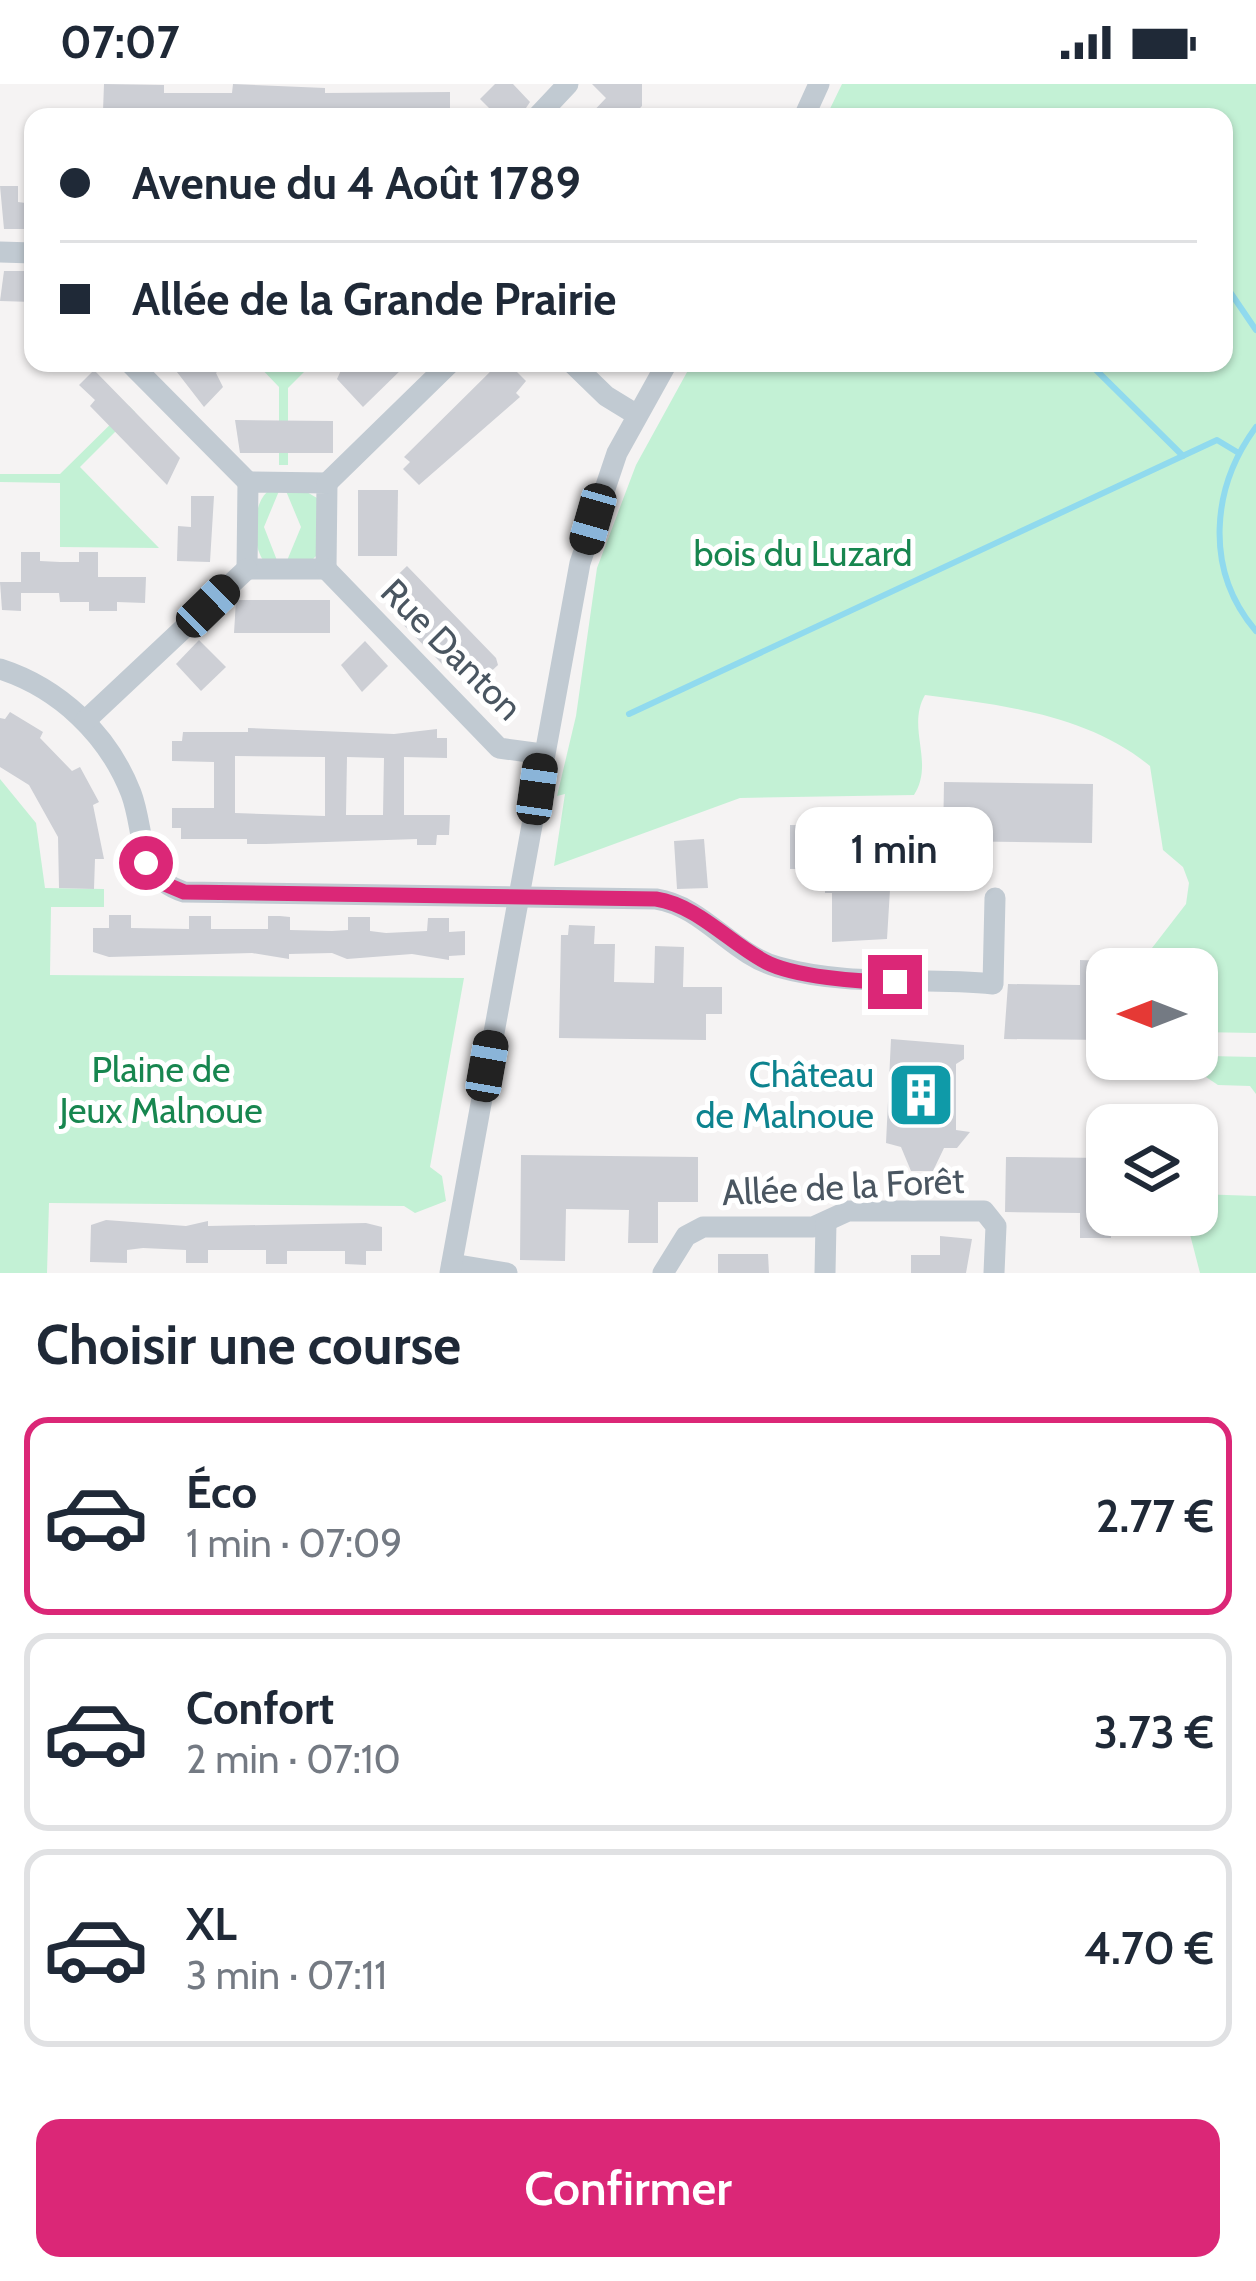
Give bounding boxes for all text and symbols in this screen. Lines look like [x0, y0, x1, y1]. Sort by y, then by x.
text: 07:07 [60, 15, 179, 69]
text: Avenue du 4 Août 1789 [132, 156, 581, 210]
text: Allée de la Grande Prairie [132, 272, 616, 326]
car [566, 479, 620, 559]
park label: bois du Luzard [693, 531, 913, 575]
car [170, 568, 246, 644]
street label: Rue Danton [372, 569, 532, 729]
car [514, 751, 560, 827]
callout: 1 min [796, 808, 994, 892]
text: 1 min [850, 825, 938, 873]
route start [119, 836, 173, 890]
north arrow [1086, 948, 1218, 1080]
map controls [1086, 948, 1218, 1236]
route end [868, 955, 922, 1009]
car [463, 1027, 511, 1105]
park label: Plaine de Jeux Malnoue [58, 1047, 263, 1132]
place label: Château de Malnoue [695, 1052, 874, 1137]
building icon: Château de Malnoue [886, 1060, 956, 1130]
button: layers [1086, 1104, 1218, 1236]
street label: Allée de la Forêt [721, 1158, 965, 1214]
text: Choisir une course [36, 1312, 461, 1378]
icon: car [42, 1462, 150, 1570]
text: Éco [186, 1465, 257, 1519]
text: 2.77 € [1096, 1489, 1214, 1543]
text: 1 min · 07:09 [186, 1519, 403, 1567]
icon: car [42, 1678, 150, 1786]
text: Confort [186, 1681, 334, 1735]
text: 3.73 € [1094, 1705, 1214, 1759]
text: 2 min · 07:10 [186, 1735, 401, 1783]
icon: car [42, 1894, 150, 2002]
text: XL [186, 1897, 237, 1951]
text: 4.70 € [1084, 1921, 1214, 1975]
text: 3 min · 07:11 [186, 1951, 387, 1999]
button: Confirmer [36, 2119, 1220, 2257]

